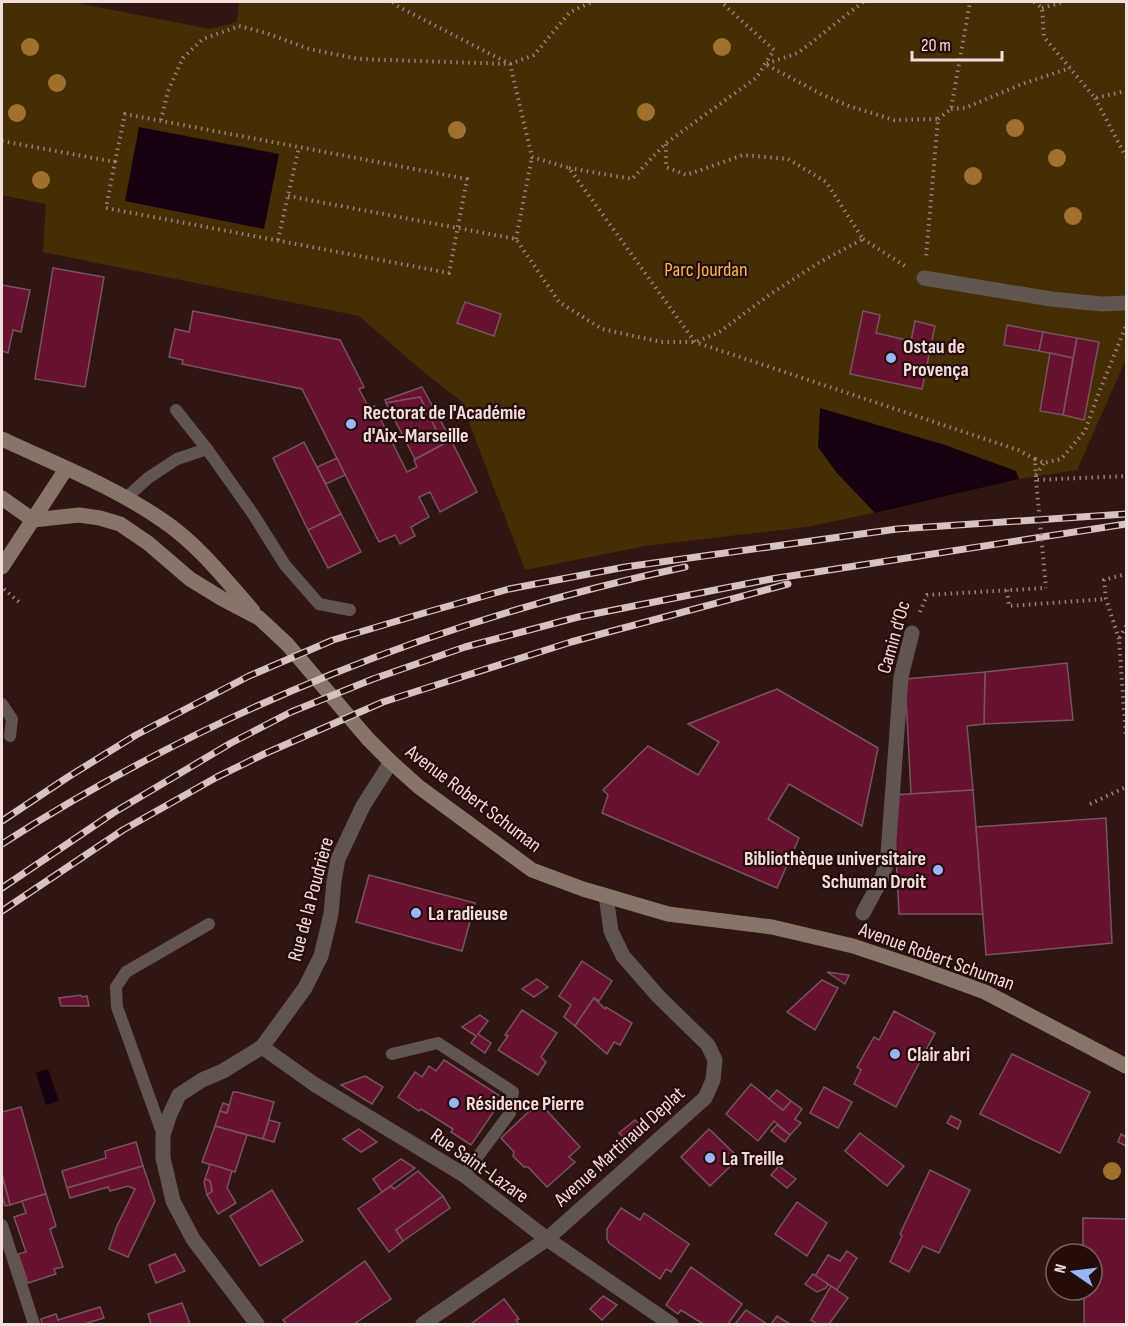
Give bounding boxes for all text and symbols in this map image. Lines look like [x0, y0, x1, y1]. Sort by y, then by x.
scale bar [912, 24, 1002, 62]
text: 20 m [921, 35, 951, 56]
park label: Parc Jourdan [664, 258, 748, 282]
place label: Ostau de Provença [903, 335, 969, 382]
marker: Ostau de Provença [884, 351, 898, 365]
place label: Rectorat de l'Académie d'Aix-Marseille [363, 401, 526, 448]
marker: Rectorat de l'Académie d'Aix-Marseille [344, 417, 358, 431]
street label: Camin d’Oc [872, 598, 916, 676]
street label: Avenue Robert Schuman [400, 739, 546, 858]
street label: Rue de la Poudrière [283, 835, 339, 964]
place label: Bibliothèque universitaire Schuman Droit [744, 847, 926, 894]
marker: Bibliothèque universitaire Schuman Droit [931, 863, 945, 877]
place label: La radieuse [428, 902, 508, 926]
marker: La radieuse [409, 906, 423, 920]
street label: Avenue Robert Schuman [855, 917, 1018, 996]
place label: Clair abri [907, 1043, 970, 1067]
marker: Clair abri [888, 1047, 902, 1061]
street label: Avenue Martinaud Deplat [549, 1082, 690, 1212]
place label: Résidence Pierre [466, 1092, 584, 1116]
marker: Résidence Pierre [447, 1096, 461, 1110]
street label: Rue Saint-Lazare [426, 1123, 533, 1208]
place label: La Treille [722, 1147, 784, 1171]
marker: La Treille [703, 1151, 717, 1165]
north arrow [1044, 1242, 1104, 1302]
text: N [1051, 1262, 1071, 1275]

